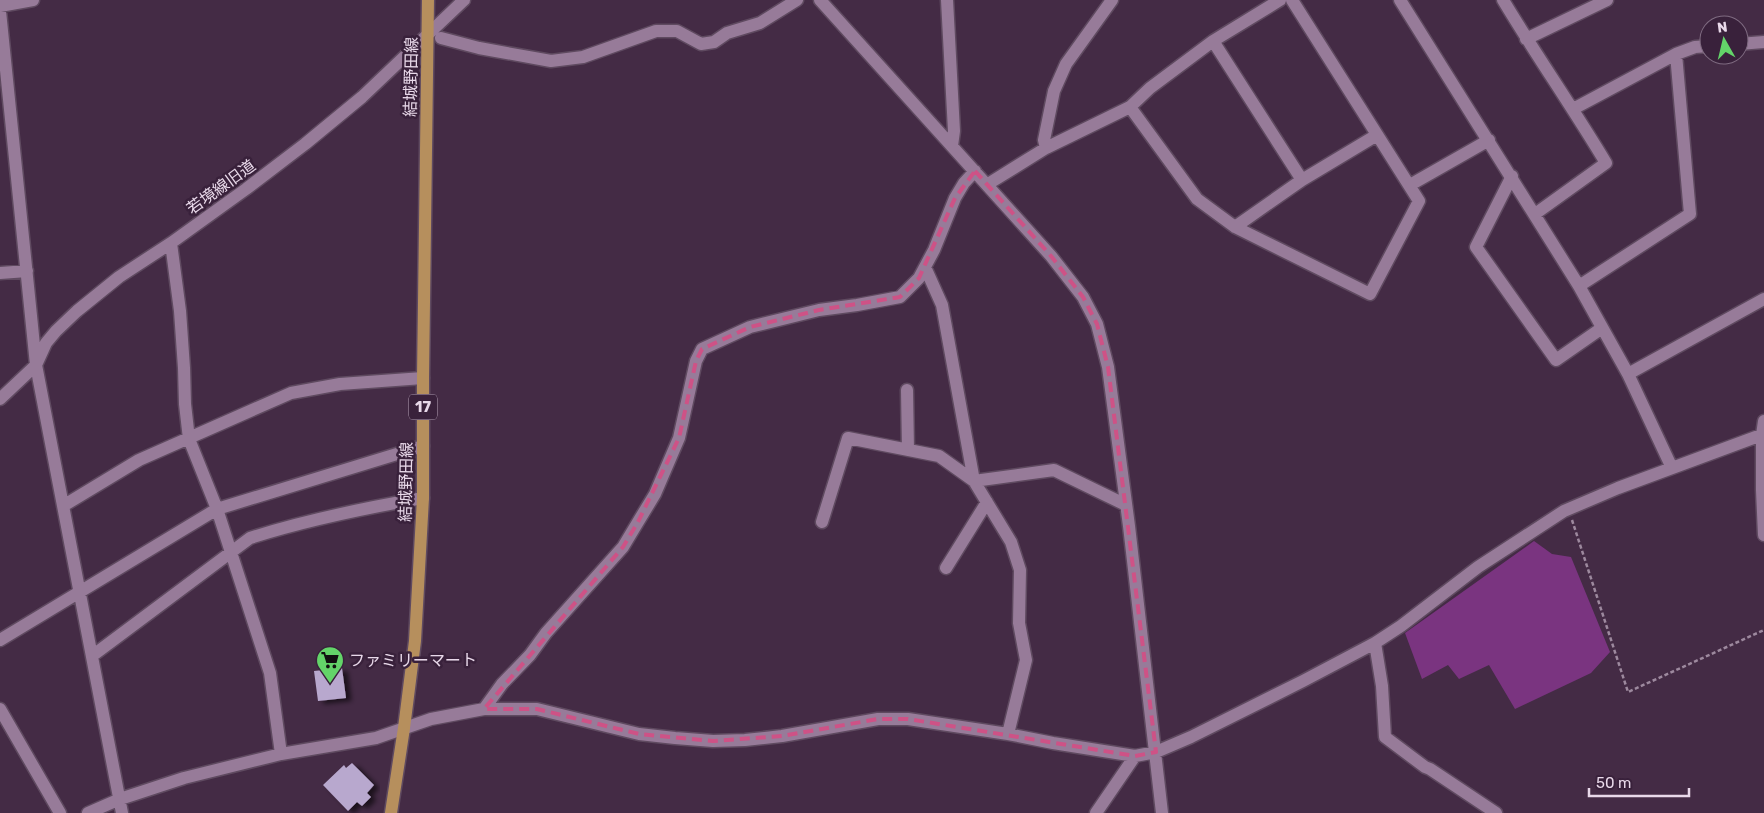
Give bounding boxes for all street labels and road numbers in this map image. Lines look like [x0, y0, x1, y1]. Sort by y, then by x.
street label: 結城野田線 [401, 37, 421, 117]
street label: 若境線旧道 [183, 156, 259, 218]
road number: 17 [409, 394, 437, 420]
street label: 結城野田線 [396, 442, 416, 522]

